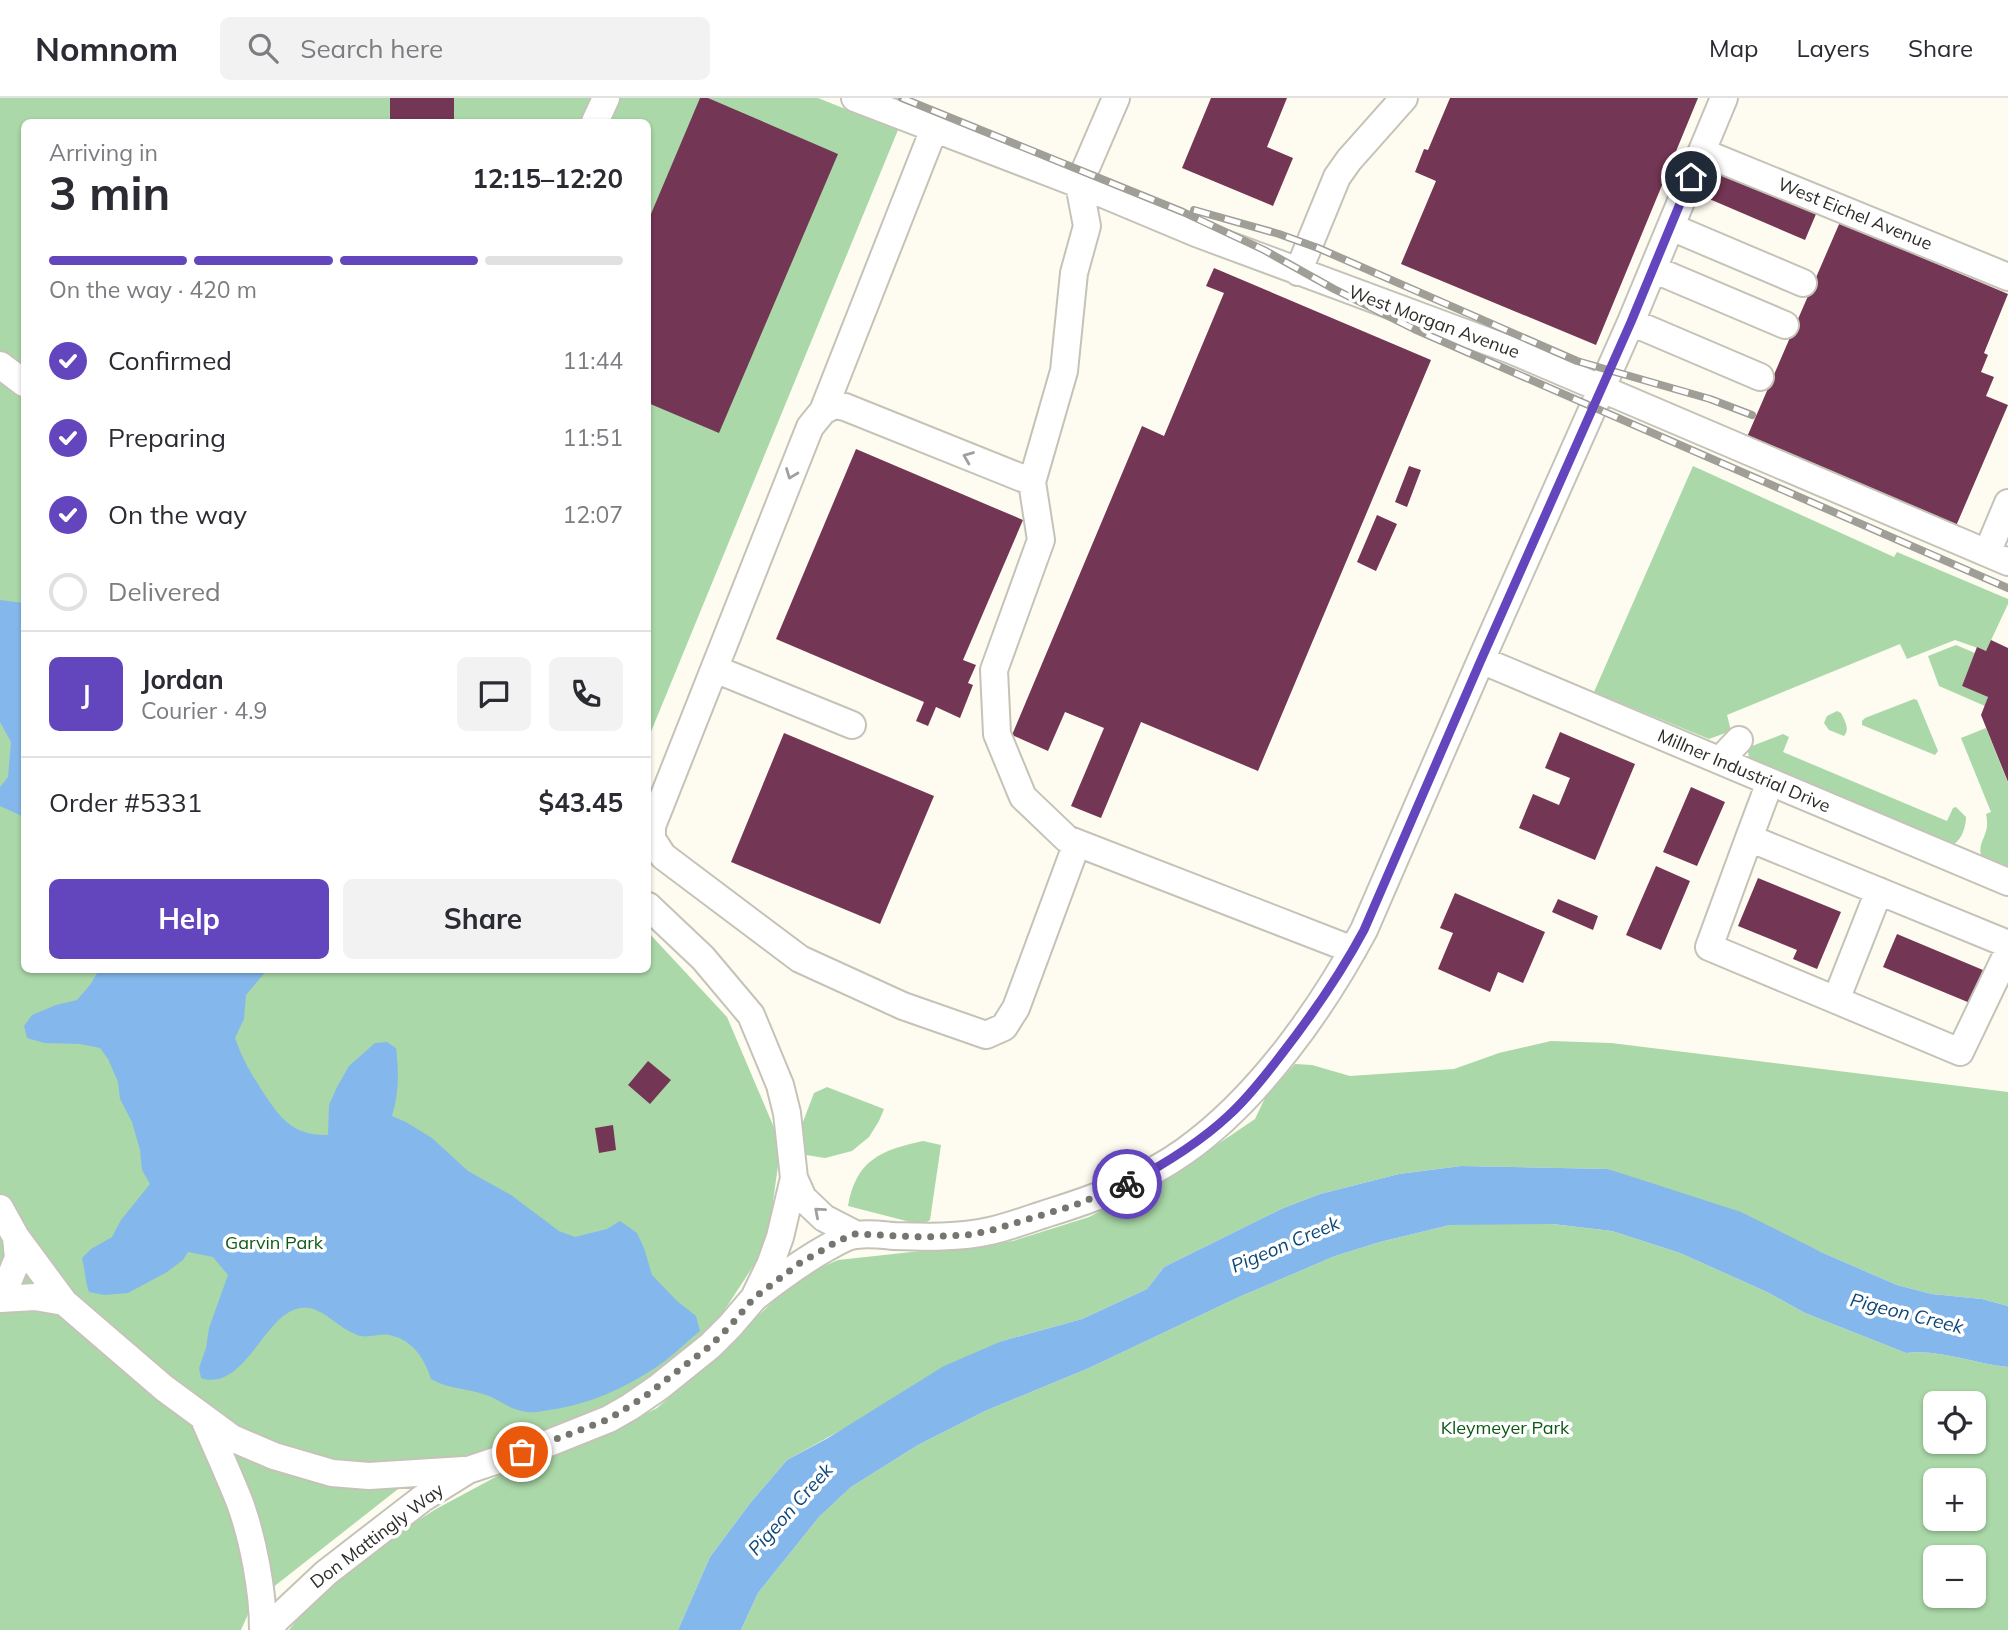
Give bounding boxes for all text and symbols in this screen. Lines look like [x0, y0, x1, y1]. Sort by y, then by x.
search box [220, 17, 710, 80]
text: Nomnom [35, 28, 178, 69]
icon: search [244, 29, 282, 67]
text: Search here [300, 32, 443, 65]
text: Map [1709, 33, 1758, 63]
text: Layers [1796, 33, 1870, 63]
text: Share [1908, 33, 1973, 63]
text: Arriving in [49, 138, 158, 167]
pin [1661, 147, 1721, 207]
icon: home [1672, 158, 1710, 196]
text: 12:15–12:20 [472, 162, 623, 195]
text: 3 min [49, 164, 170, 222]
street label: West Eichel Avenue [1775, 172, 1936, 255]
text: On the way · 420 m [49, 275, 257, 304]
street label: West Morgan Avenue [1346, 280, 1523, 363]
icon: check [49, 342, 87, 380]
text: Confirmed [108, 344, 232, 377]
text: 11:44 [563, 346, 623, 375]
icon: check [49, 419, 87, 457]
text: Preparing [108, 421, 226, 454]
text: 11:51 [563, 423, 623, 452]
one-way arrow [963, 451, 975, 465]
one-way arrow [786, 467, 800, 479]
icon: check [49, 496, 87, 534]
text: On the way [108, 498, 247, 531]
text: 12:07 [563, 500, 623, 529]
text: Delivered [108, 575, 221, 608]
button: chat [457, 657, 531, 731]
button: phone [549, 657, 623, 731]
text: Jordan [141, 663, 224, 696]
text: J [81, 678, 91, 711]
text: Courier · 4.9 [141, 696, 267, 725]
street label: Millner Industrial Drive [1654, 724, 1834, 817]
text: Order #5331 [49, 786, 202, 819]
text: $43.45 [539, 786, 623, 819]
button: Help [49, 879, 329, 959]
button: Share [343, 879, 623, 959]
courier [1092, 1149, 1162, 1219]
icon: bike [1108, 1165, 1146, 1203]
one-way arrow [814, 1208, 827, 1220]
water label: Pigeon Creek [1227, 1210, 1344, 1278]
park label: Garvin Park [225, 1231, 324, 1254]
water label: Pigeon Creek [1848, 1287, 1967, 1339]
map controls [1923, 1391, 1986, 1608]
button: locate [1923, 1391, 1986, 1454]
park label: Kleymeyer Park [1441, 1416, 1570, 1439]
pin [492, 1422, 552, 1482]
icon: bag [503, 1433, 541, 1471]
water label: Pigeon Creek [742, 1457, 838, 1560]
button: + [1923, 1468, 1986, 1531]
street label: Don Mattingly Way [305, 1478, 448, 1593]
button: − [1923, 1545, 1986, 1608]

